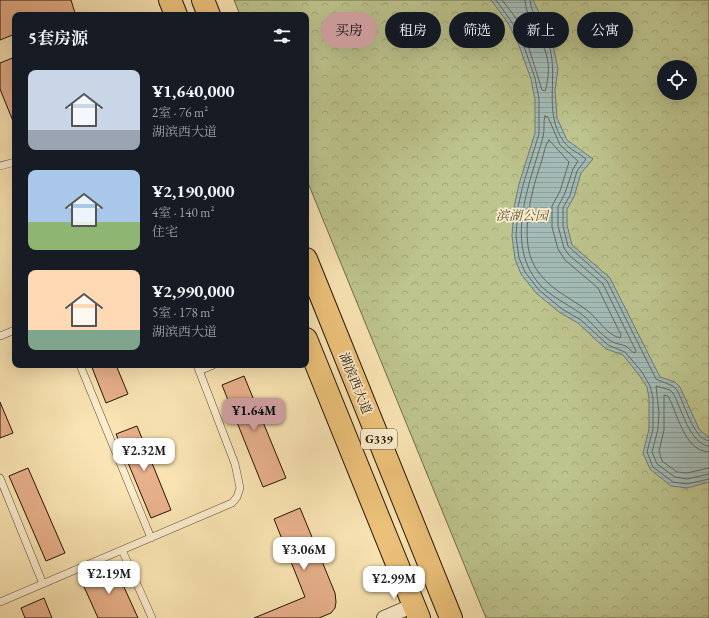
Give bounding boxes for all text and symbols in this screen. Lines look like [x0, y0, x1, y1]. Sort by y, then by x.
chip: 买房 [321, 12, 377, 48]
chip: 租房 [385, 12, 441, 48]
chip: 筛选 [449, 12, 505, 48]
chip: 新上 [513, 12, 569, 48]
chip: 公寓 [577, 12, 633, 48]
icon: filters [271, 25, 293, 47]
text: 5套房源 [28, 27, 88, 49]
map controls [657, 60, 697, 100]
button: locate [657, 60, 697, 100]
text: ¥1,640,000 [152, 80, 234, 102]
icon: home [60, 86, 108, 134]
text: 2室 · 76 m² [152, 104, 208, 121]
text: 湖滨西大道 [152, 123, 217, 140]
text: ¥2,190,000 [152, 180, 234, 202]
icon: home [60, 186, 108, 234]
text: 4室 · 140 m² [152, 204, 214, 221]
park label: 滨湖公园 [496, 207, 550, 224]
text: 住宅 [152, 223, 178, 240]
text: ¥2,990,000 [152, 280, 234, 302]
icon: home [60, 286, 108, 334]
text: 5室 · 178 m² [152, 304, 214, 321]
text: 湖滨西大道 [152, 323, 217, 340]
street label: 湖滨西大道 [335, 350, 376, 417]
pin: ¥1.64M [221, 398, 287, 432]
text: ¥1.64M [232, 402, 276, 419]
road number: G339 [361, 429, 397, 449]
pin: ¥2.32M [111, 438, 177, 472]
text: ¥2.32M [122, 442, 166, 459]
pin: ¥3.06M [271, 537, 337, 571]
text: ¥3.06M [282, 541, 326, 558]
pin: ¥2.19M [76, 561, 142, 595]
text: ¥2.19M [87, 565, 131, 582]
pin: ¥2.99M [361, 566, 427, 600]
text: ¥2.99M [372, 570, 416, 587]

